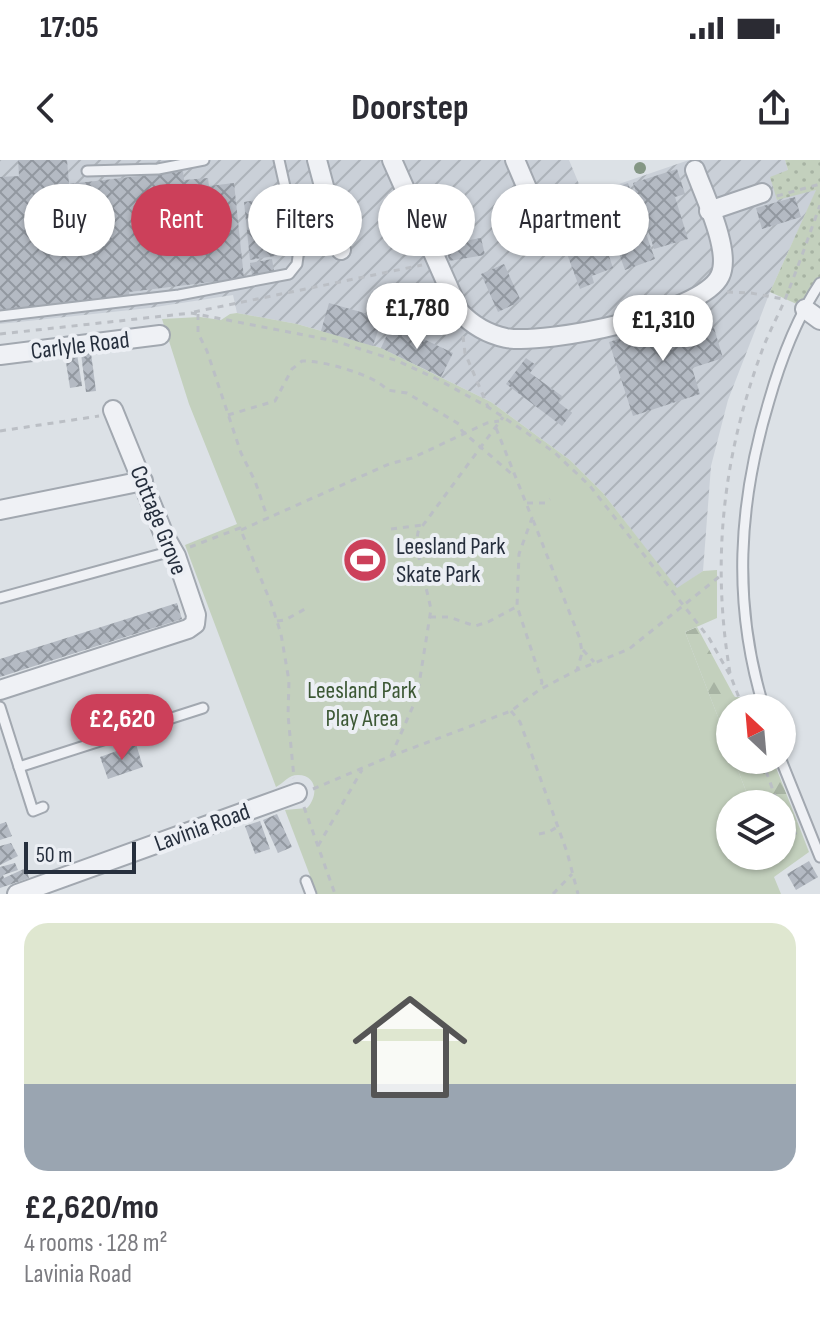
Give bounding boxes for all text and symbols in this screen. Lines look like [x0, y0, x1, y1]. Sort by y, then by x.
text: 17:05 [40, 10, 99, 46]
icon: back [24, 86, 68, 130]
icon: share [752, 86, 796, 130]
text: Doorstep [351, 87, 469, 130]
chip: Buy [24, 184, 115, 256]
chip: Rent [131, 184, 232, 256]
chip: Filters [248, 184, 362, 256]
chip: New [378, 184, 475, 256]
chip: Apartment [491, 184, 649, 256]
pin: £1,780 [352, 283, 482, 351]
text: £1,780 [384, 293, 450, 324]
pin: £1,310 [598, 295, 728, 363]
text: £1,310 [631, 305, 695, 336]
street label: Carlyle Road [29, 325, 131, 366]
street label: Cottage Grove [124, 461, 194, 579]
place label: Leesland Park Skate Park [396, 532, 505, 589]
sports icon: Leesland Park Skate Park [341, 536, 389, 584]
park label: Leesland Park Play Area [307, 676, 417, 733]
pin: £2,620 [57, 694, 187, 762]
north arrow [716, 694, 796, 774]
map controls [716, 694, 796, 870]
text: £2,620 [89, 704, 155, 735]
button: layers [716, 790, 796, 870]
street label: Lavinia Road [150, 797, 254, 858]
scale bar [24, 838, 136, 874]
text: 50 m [36, 842, 72, 869]
icon: home [338, 975, 482, 1119]
text: £2,620/mo [24, 1187, 159, 1228]
text: 4 rooms · 128 m² [24, 1228, 168, 1259]
text: Lavinia Road [24, 1259, 132, 1290]

